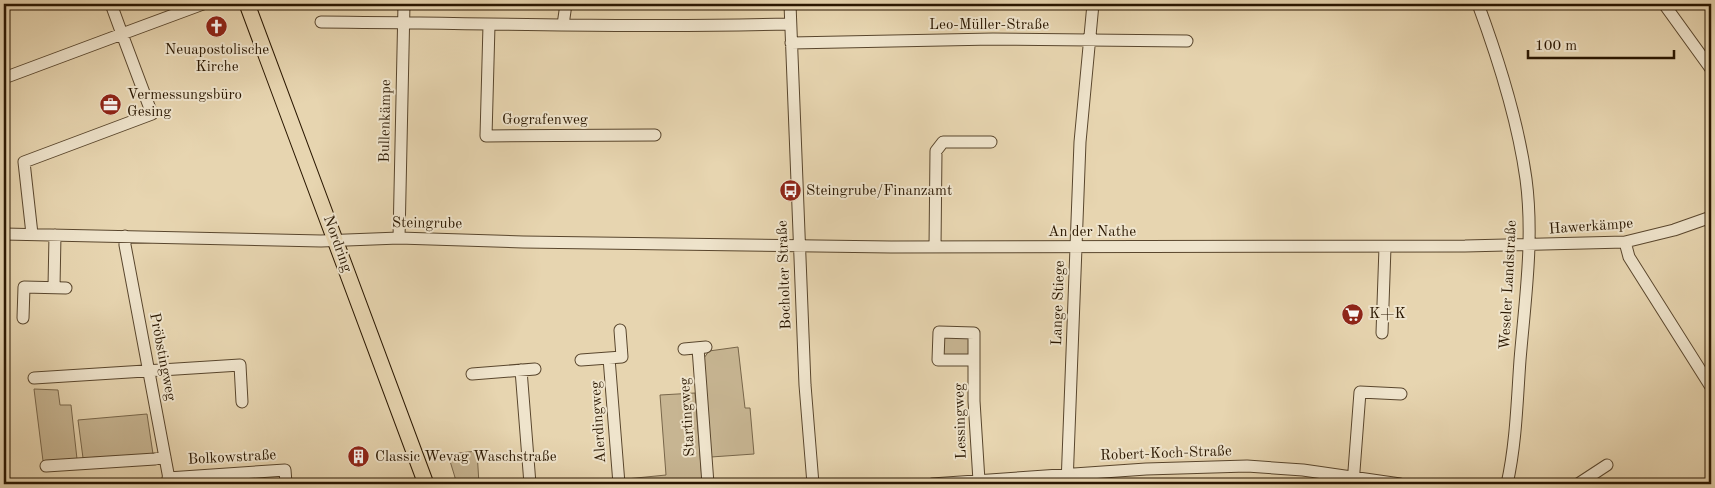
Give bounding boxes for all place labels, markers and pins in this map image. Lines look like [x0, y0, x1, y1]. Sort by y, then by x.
church icon: Neuapostolische Kirche [205, 15, 229, 39]
place label: Neuapostolische Kirche [165, 43, 269, 75]
place label: Vermessungsbüro Gesing [127, 88, 242, 120]
office icon: Vermessungsbüro Gesing [99, 92, 123, 116]
bus stop icon: Steingrube/Finanzamt [778, 179, 802, 203]
place label: Steingrube/Finanzamt [806, 184, 952, 199]
supermarket icon: K+K [1341, 302, 1365, 326]
place label: K+K [1369, 307, 1406, 322]
building icon: Classic Wevag Waschstraße [347, 445, 371, 469]
place label: Classic Wevag Waschstraße [375, 450, 557, 465]

